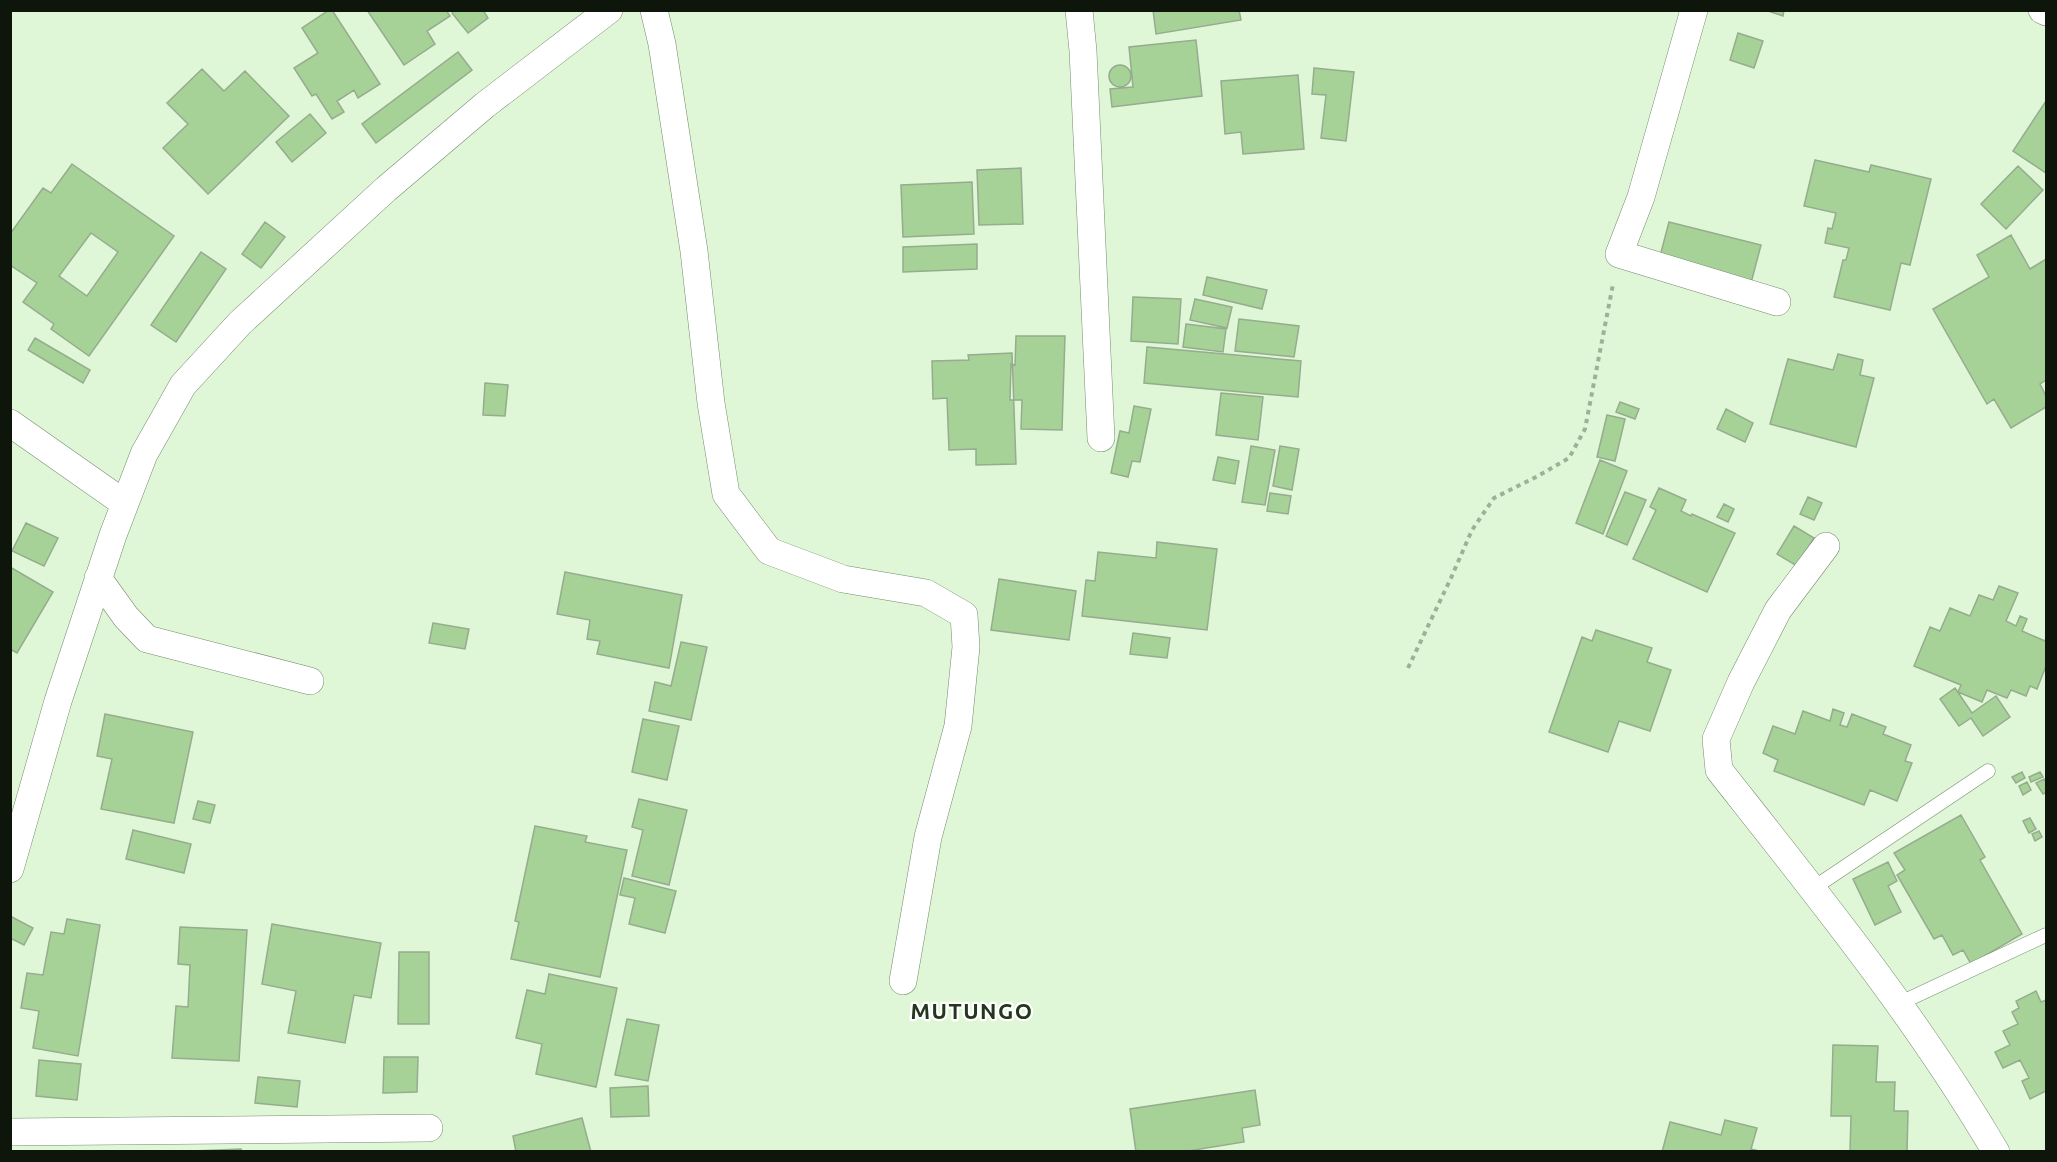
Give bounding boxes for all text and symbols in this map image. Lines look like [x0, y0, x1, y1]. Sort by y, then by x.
district label: MUTUNGO [910, 998, 1034, 1023]

